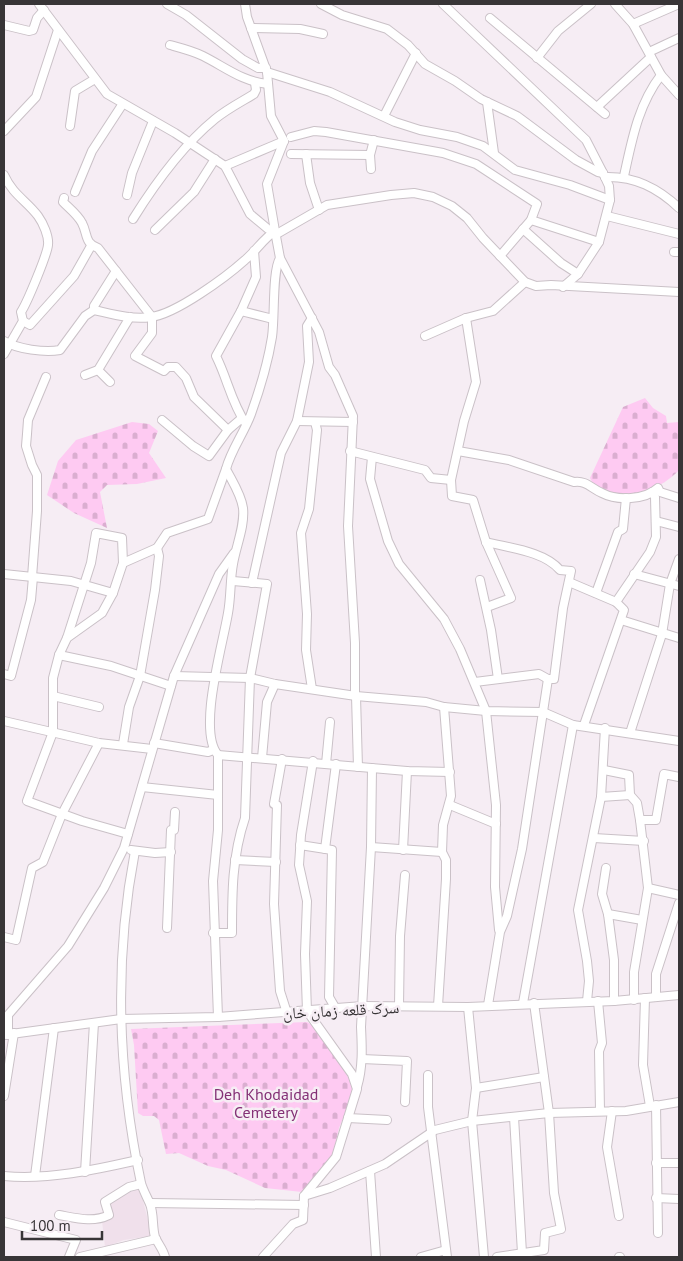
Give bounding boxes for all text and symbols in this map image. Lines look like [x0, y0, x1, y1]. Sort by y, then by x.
street label: سرک قلعه زمان خان [282, 997, 400, 1024]
park label: Deh Khodaidad Cemetery [214, 1084, 318, 1122]
scale bar [22, 1208, 102, 1240]
text: 100 m [30, 1216, 71, 1235]

